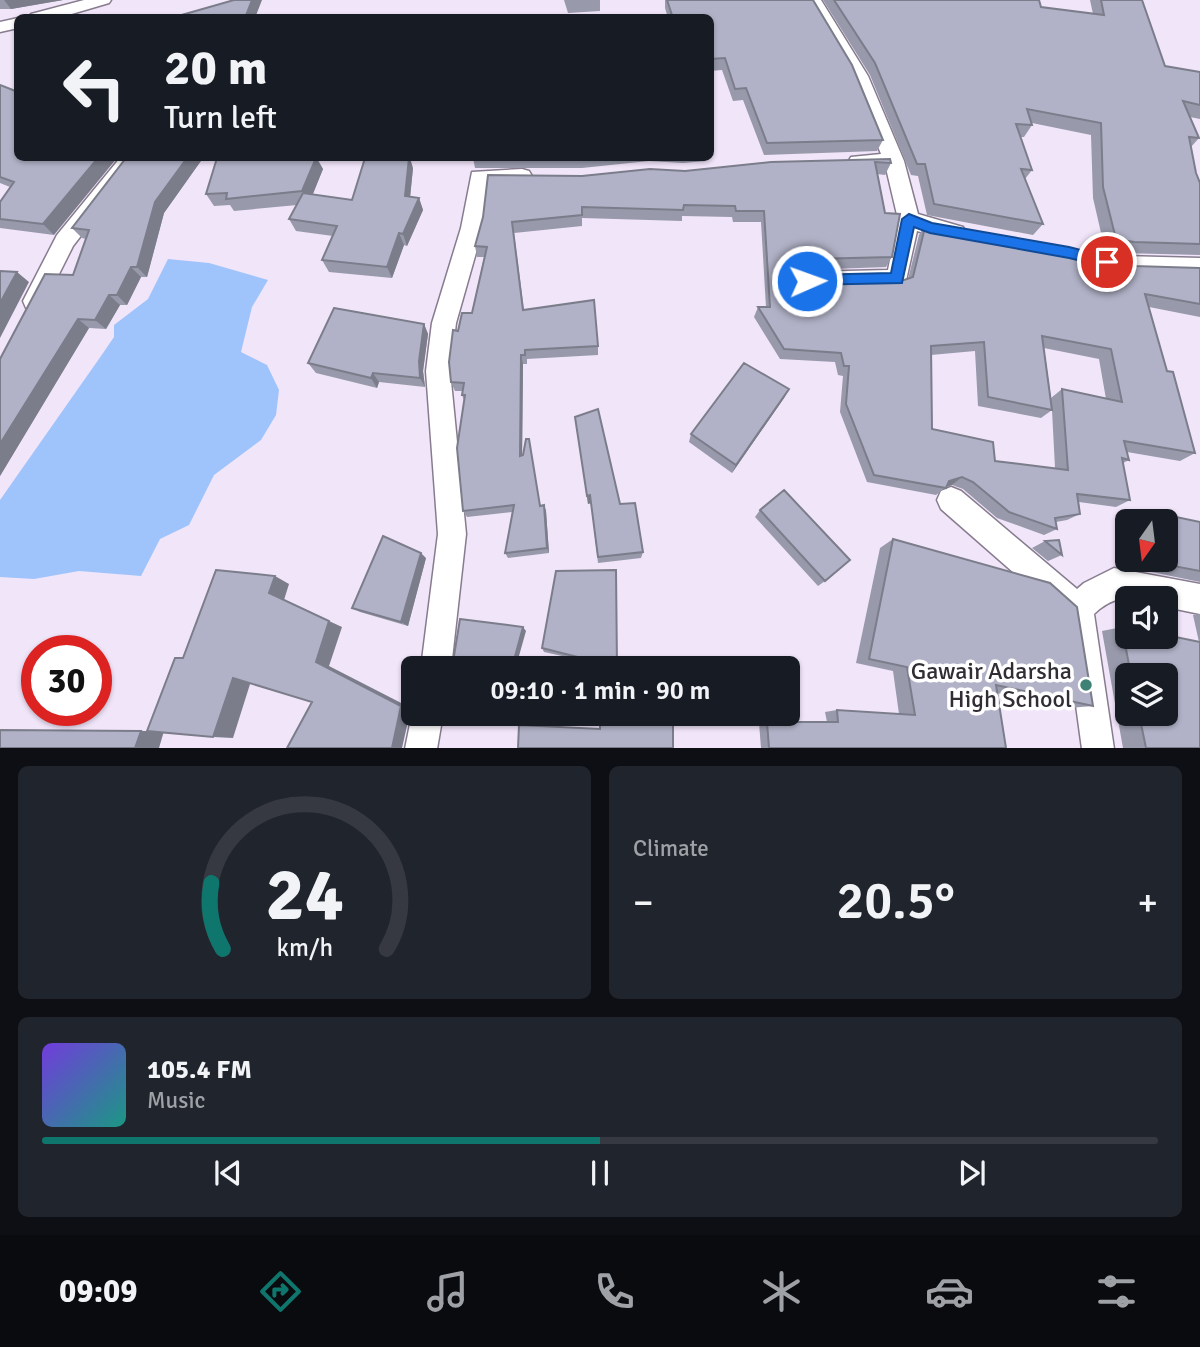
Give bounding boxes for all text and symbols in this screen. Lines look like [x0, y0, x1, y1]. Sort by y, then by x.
text: 20 m [164, 38, 267, 98]
icon: left [49, 42, 140, 133]
text: Turn left [164, 98, 277, 137]
pin [1077, 232, 1137, 292]
icon: arrive [1088, 243, 1126, 281]
position arrow [770, 244, 844, 318]
north arrow [1115, 509, 1178, 572]
map controls [1115, 509, 1178, 726]
button: sound [1115, 586, 1178, 649]
speed limit sign: 30 [21, 635, 112, 726]
place label: Gawair Adarsha High School [911, 656, 1072, 714]
button: layers [1115, 663, 1178, 726]
text: 09:10 · 1 min · 90 m [491, 675, 710, 707]
marker: Gawair Adarsha High School [1078, 677, 1094, 693]
text: Climate [633, 834, 709, 863]
text: 24 [265, 851, 344, 940]
text: 20.5° [836, 869, 955, 933]
text: − [633, 879, 654, 926]
text: + [1137, 879, 1158, 926]
text: km/h [276, 931, 333, 962]
text: 105.4 FM [147, 1054, 252, 1086]
text: Music [147, 1086, 205, 1115]
icon: previous [209, 1154, 247, 1192]
icon: pause [581, 1154, 619, 1192]
icon: next [953, 1154, 991, 1192]
icon: directions [256, 1267, 305, 1316]
icon: music [423, 1267, 472, 1316]
icon: phone [590, 1267, 639, 1316]
icon: climate [757, 1267, 806, 1316]
icon: car [925, 1267, 974, 1316]
icon: filters [1092, 1267, 1141, 1316]
text: 09:09 [59, 1272, 138, 1311]

